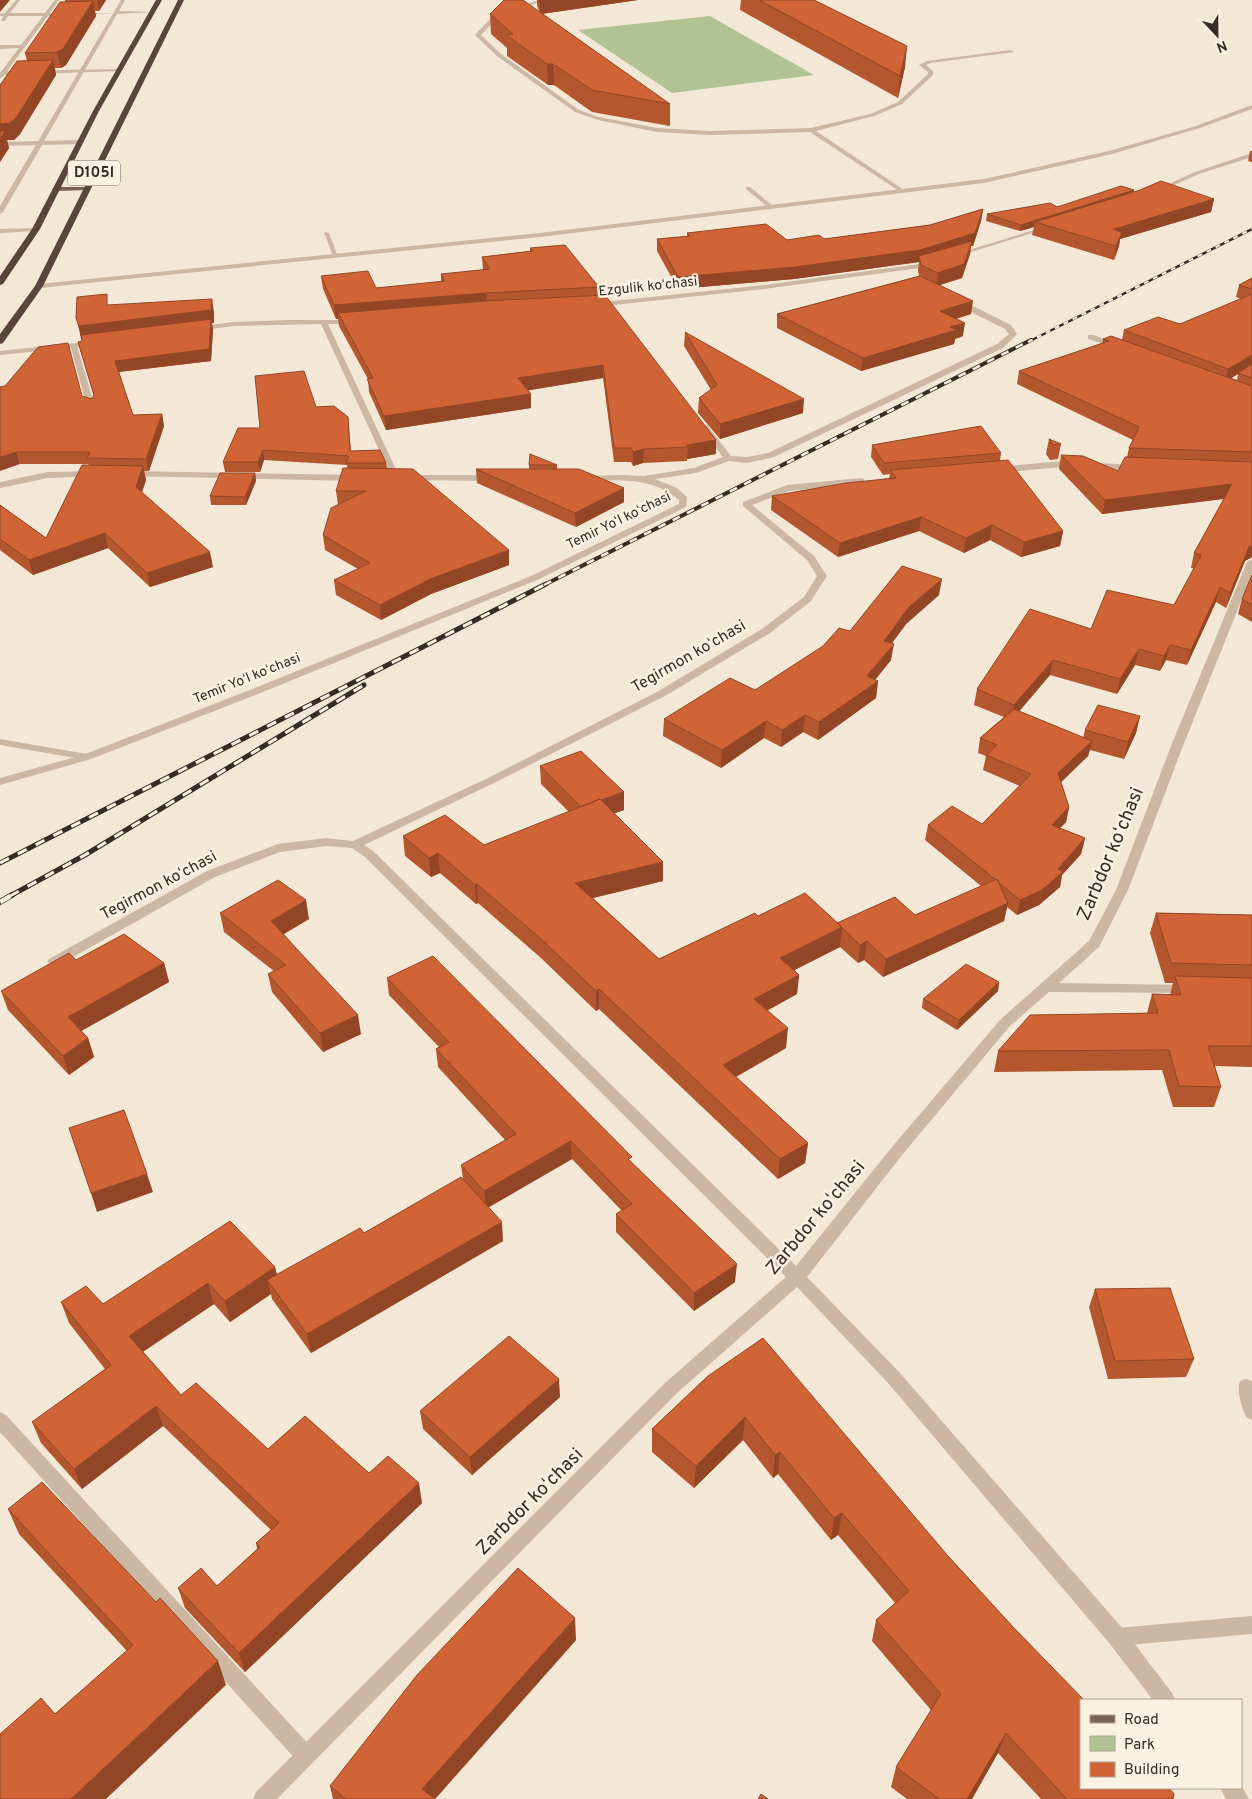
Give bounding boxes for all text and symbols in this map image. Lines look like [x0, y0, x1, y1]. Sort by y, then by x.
north arrow [1192, 10, 1242, 60]
text: N [1213, 36, 1229, 55]
road number: D105l [68, 160, 120, 186]
street label: Ezgulik koʻchasi [598, 273, 698, 301]
street label: Temir Yoʻl koʻchasi [564, 488, 674, 554]
street label: Tegirmon koʻchasi [628, 616, 750, 698]
street label: Temir Yoʻl koʻchasi [191, 650, 303, 708]
street label: Zarbdor koʻchasi [1072, 784, 1150, 924]
street label: Tegirmon koʻchasi [97, 847, 221, 925]
street label: Zarbdor koʻchasi [761, 1156, 871, 1280]
street label: Zarbdor koʻchasi [471, 1443, 589, 1561]
legend [1080, 1699, 1242, 1789]
text: Road [1124, 1711, 1159, 1730]
text: Park [1124, 1736, 1155, 1755]
text: Building [1124, 1761, 1179, 1780]

